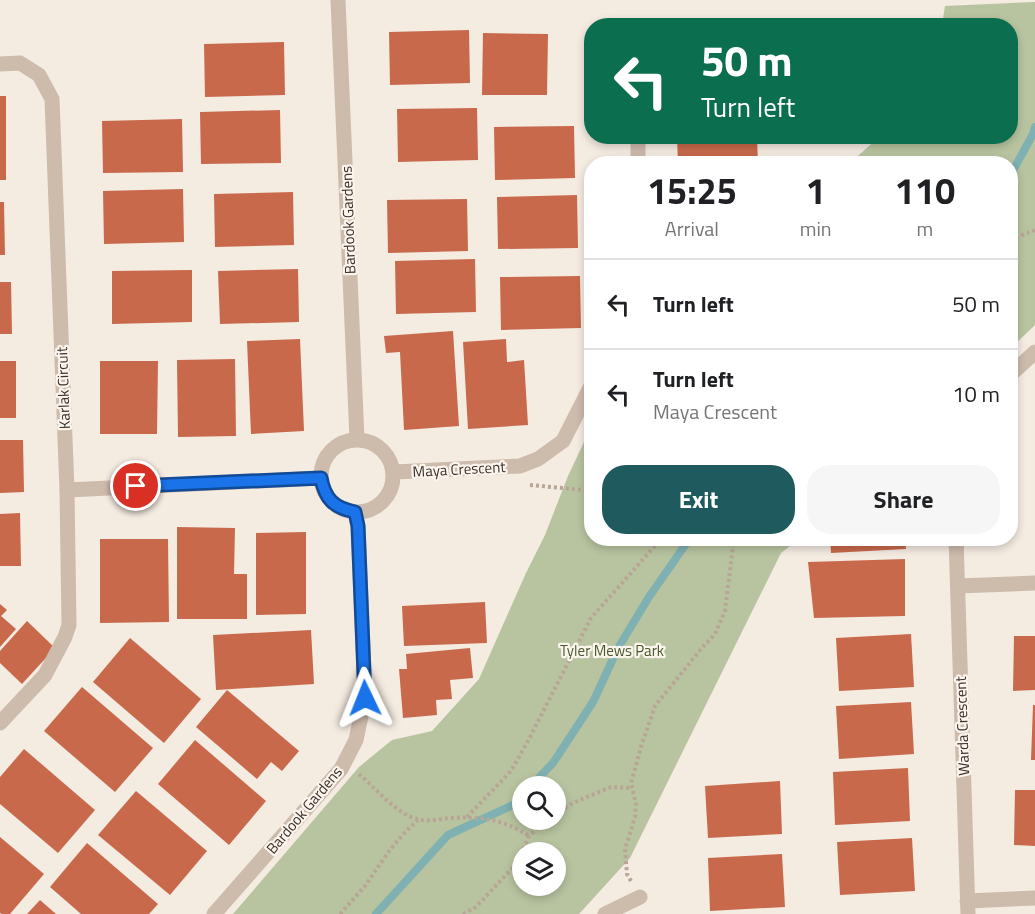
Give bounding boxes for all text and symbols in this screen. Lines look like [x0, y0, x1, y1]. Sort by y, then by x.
text: 50 m [701, 28, 793, 92]
icon: left [602, 42, 680, 120]
text: Turn left [701, 86, 795, 127]
text: 15:25 [647, 163, 737, 218]
text: 1 [806, 163, 826, 218]
text: 110 [895, 163, 955, 218]
street label: Bardook Gardens [335, 165, 361, 275]
text: Arrival [665, 213, 719, 244]
text: min [800, 213, 832, 244]
text: m [916, 213, 933, 244]
text: Turn left [653, 287, 734, 321]
text: 50 m [952, 287, 1000, 321]
icon: left [602, 288, 635, 321]
street label: Karlak Circuit [50, 346, 76, 430]
text: Turn left [653, 362, 734, 396]
text: 10 m [952, 377, 1000, 411]
icon: left [602, 378, 635, 411]
text: Maya Crescent [653, 396, 777, 427]
street label: Maya Crescent [412, 455, 507, 483]
pin [110, 460, 161, 511]
button: Exit [602, 465, 795, 534]
button: Share [807, 465, 1000, 534]
icon: arrive [119, 469, 152, 502]
park label: Tyler Mews Park [560, 639, 664, 662]
position arrow [333, 666, 397, 730]
street label: Warda Crescent [949, 675, 975, 776]
street label: Bardook Gardens [260, 761, 348, 859]
map controls [512, 776, 566, 896]
button: search [512, 776, 566, 830]
button: layers [512, 842, 566, 896]

